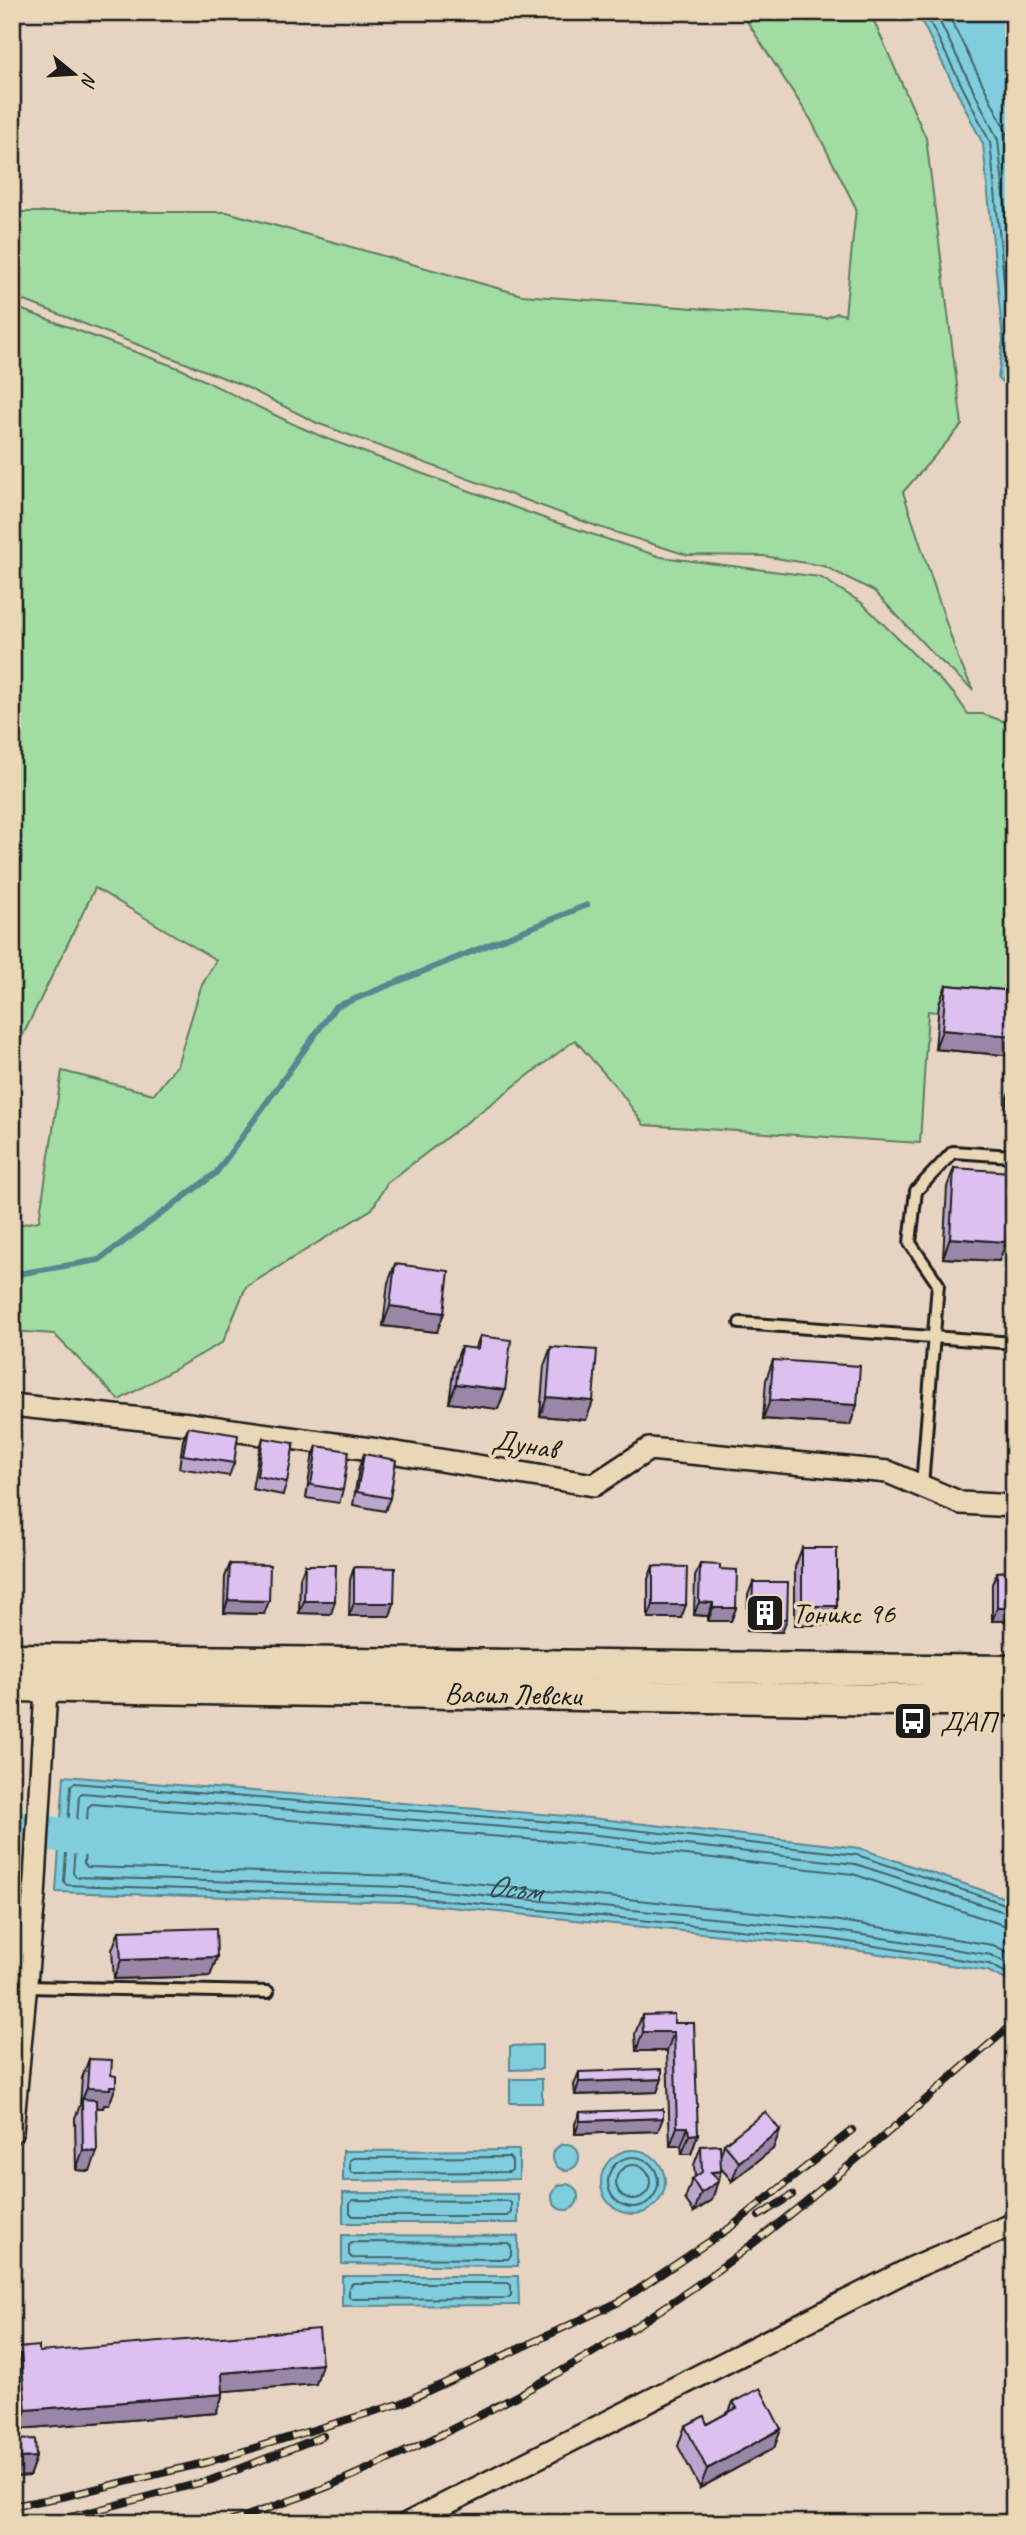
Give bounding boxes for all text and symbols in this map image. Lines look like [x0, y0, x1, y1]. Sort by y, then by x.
north arrow [38, 38, 108, 108]
text: N [75, 70, 102, 91]
street label: Дунав [490, 1420, 565, 1469]
building icon: Тоникс 96 [744, 1592, 786, 1634]
place label: Тоникс 96 [792, 1594, 897, 1632]
street label: Васил Левски [444, 1674, 584, 1714]
bus stop icon: ДАП [892, 1700, 934, 1742]
place label: ДАП [940, 1702, 1000, 1740]
water label: Осъм [485, 1864, 548, 1911]

